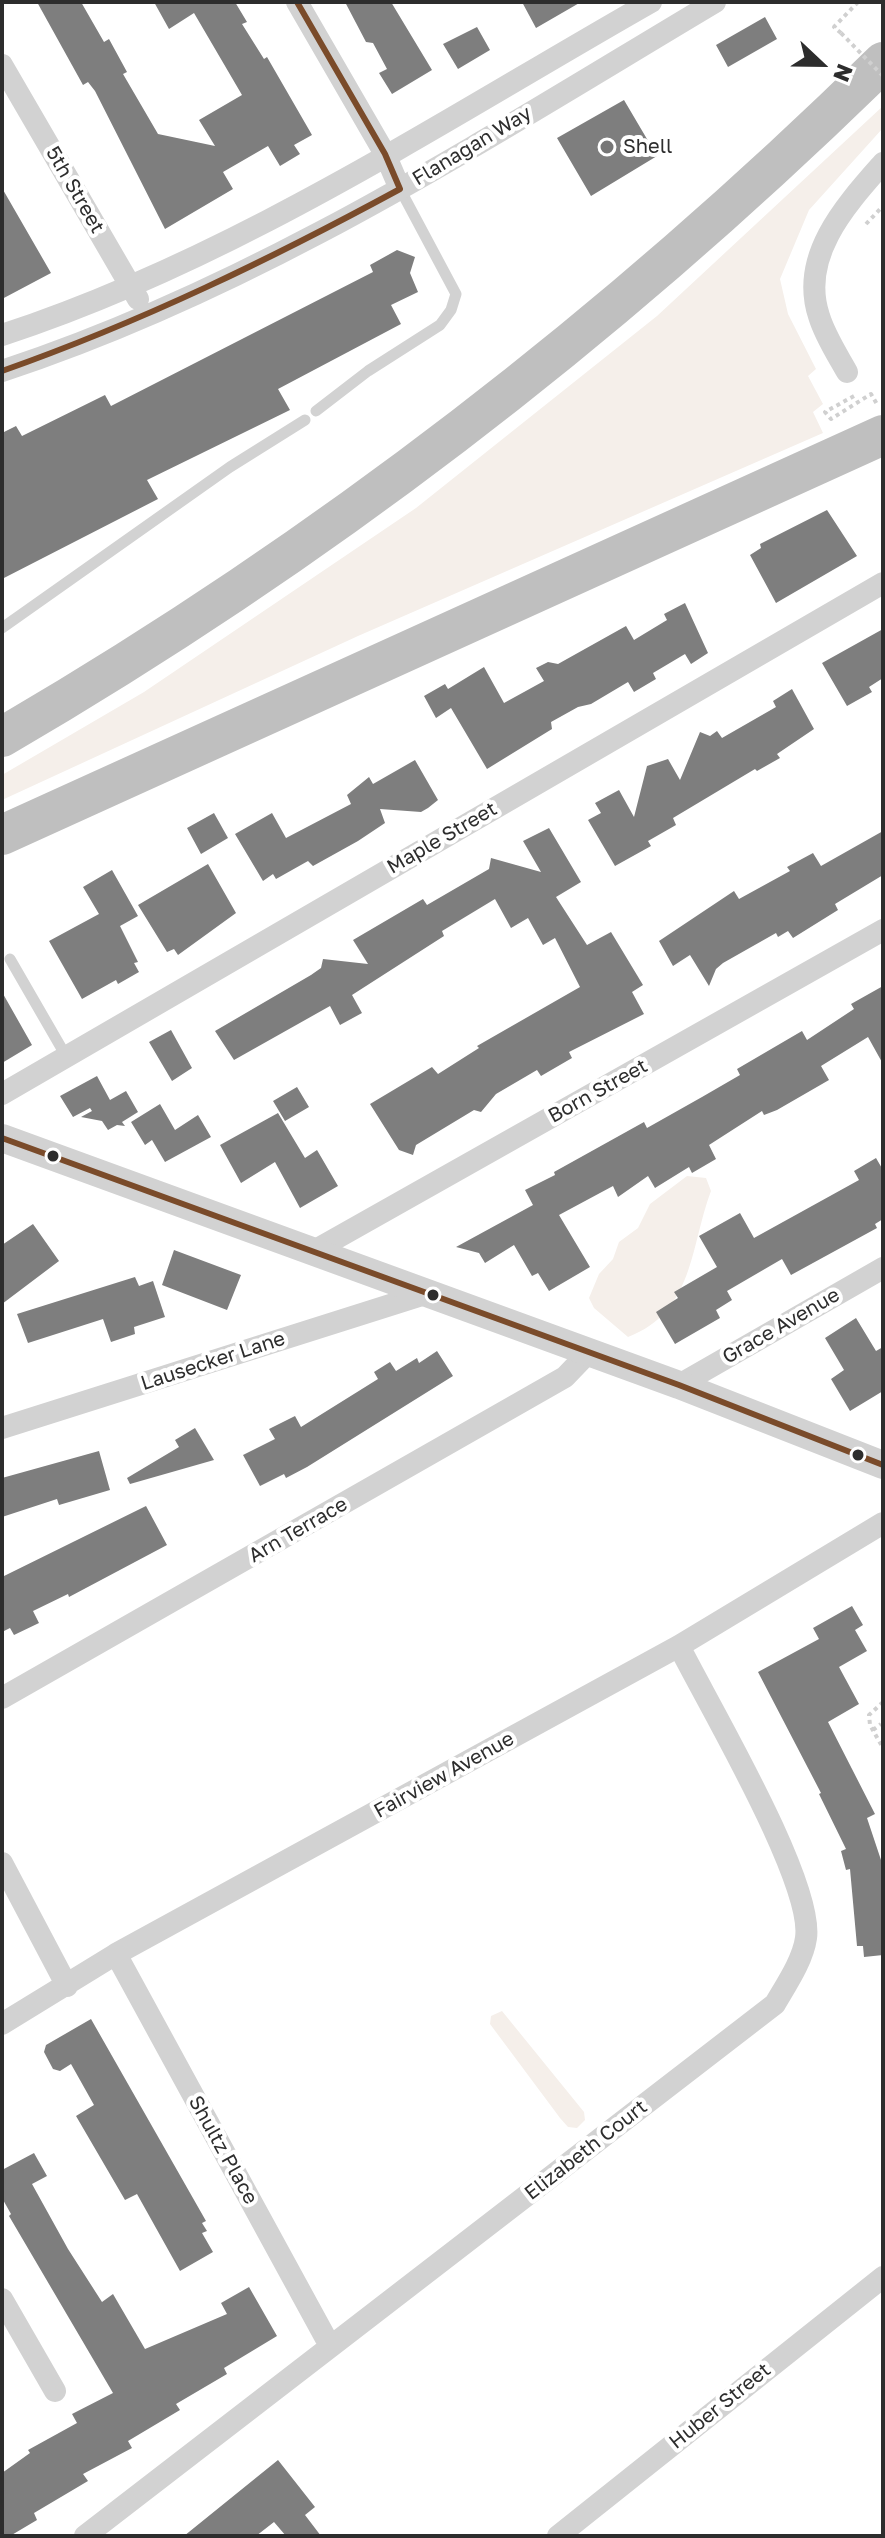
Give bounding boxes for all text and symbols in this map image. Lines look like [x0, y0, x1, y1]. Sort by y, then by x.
north arrow [781, 24, 861, 104]
text: N [828, 60, 859, 86]
street label: Flanagan Way [408, 101, 536, 191]
place label: Shell [623, 135, 672, 159]
marker: Shell [598, 138, 616, 156]
street label: 5th Street [41, 142, 109, 238]
street label: Maple Street [383, 797, 501, 879]
street label: Born Street [544, 1054, 652, 1128]
unlabelled marker [45, 1148, 61, 1164]
street label: Grace Avenue [718, 1283, 844, 1369]
unlabelled marker [425, 1287, 441, 1303]
street label: Lausecker Lane [138, 1326, 288, 1396]
unlabelled marker [850, 1447, 866, 1463]
street label: Arn Terrace [244, 1492, 352, 1568]
street label: Fairview Avenue [370, 1727, 518, 1823]
street label: Shultz Place [183, 2092, 263, 2208]
street label: Elizabeth Court [520, 2095, 652, 2205]
street label: Huber Street [665, 2358, 775, 2454]

